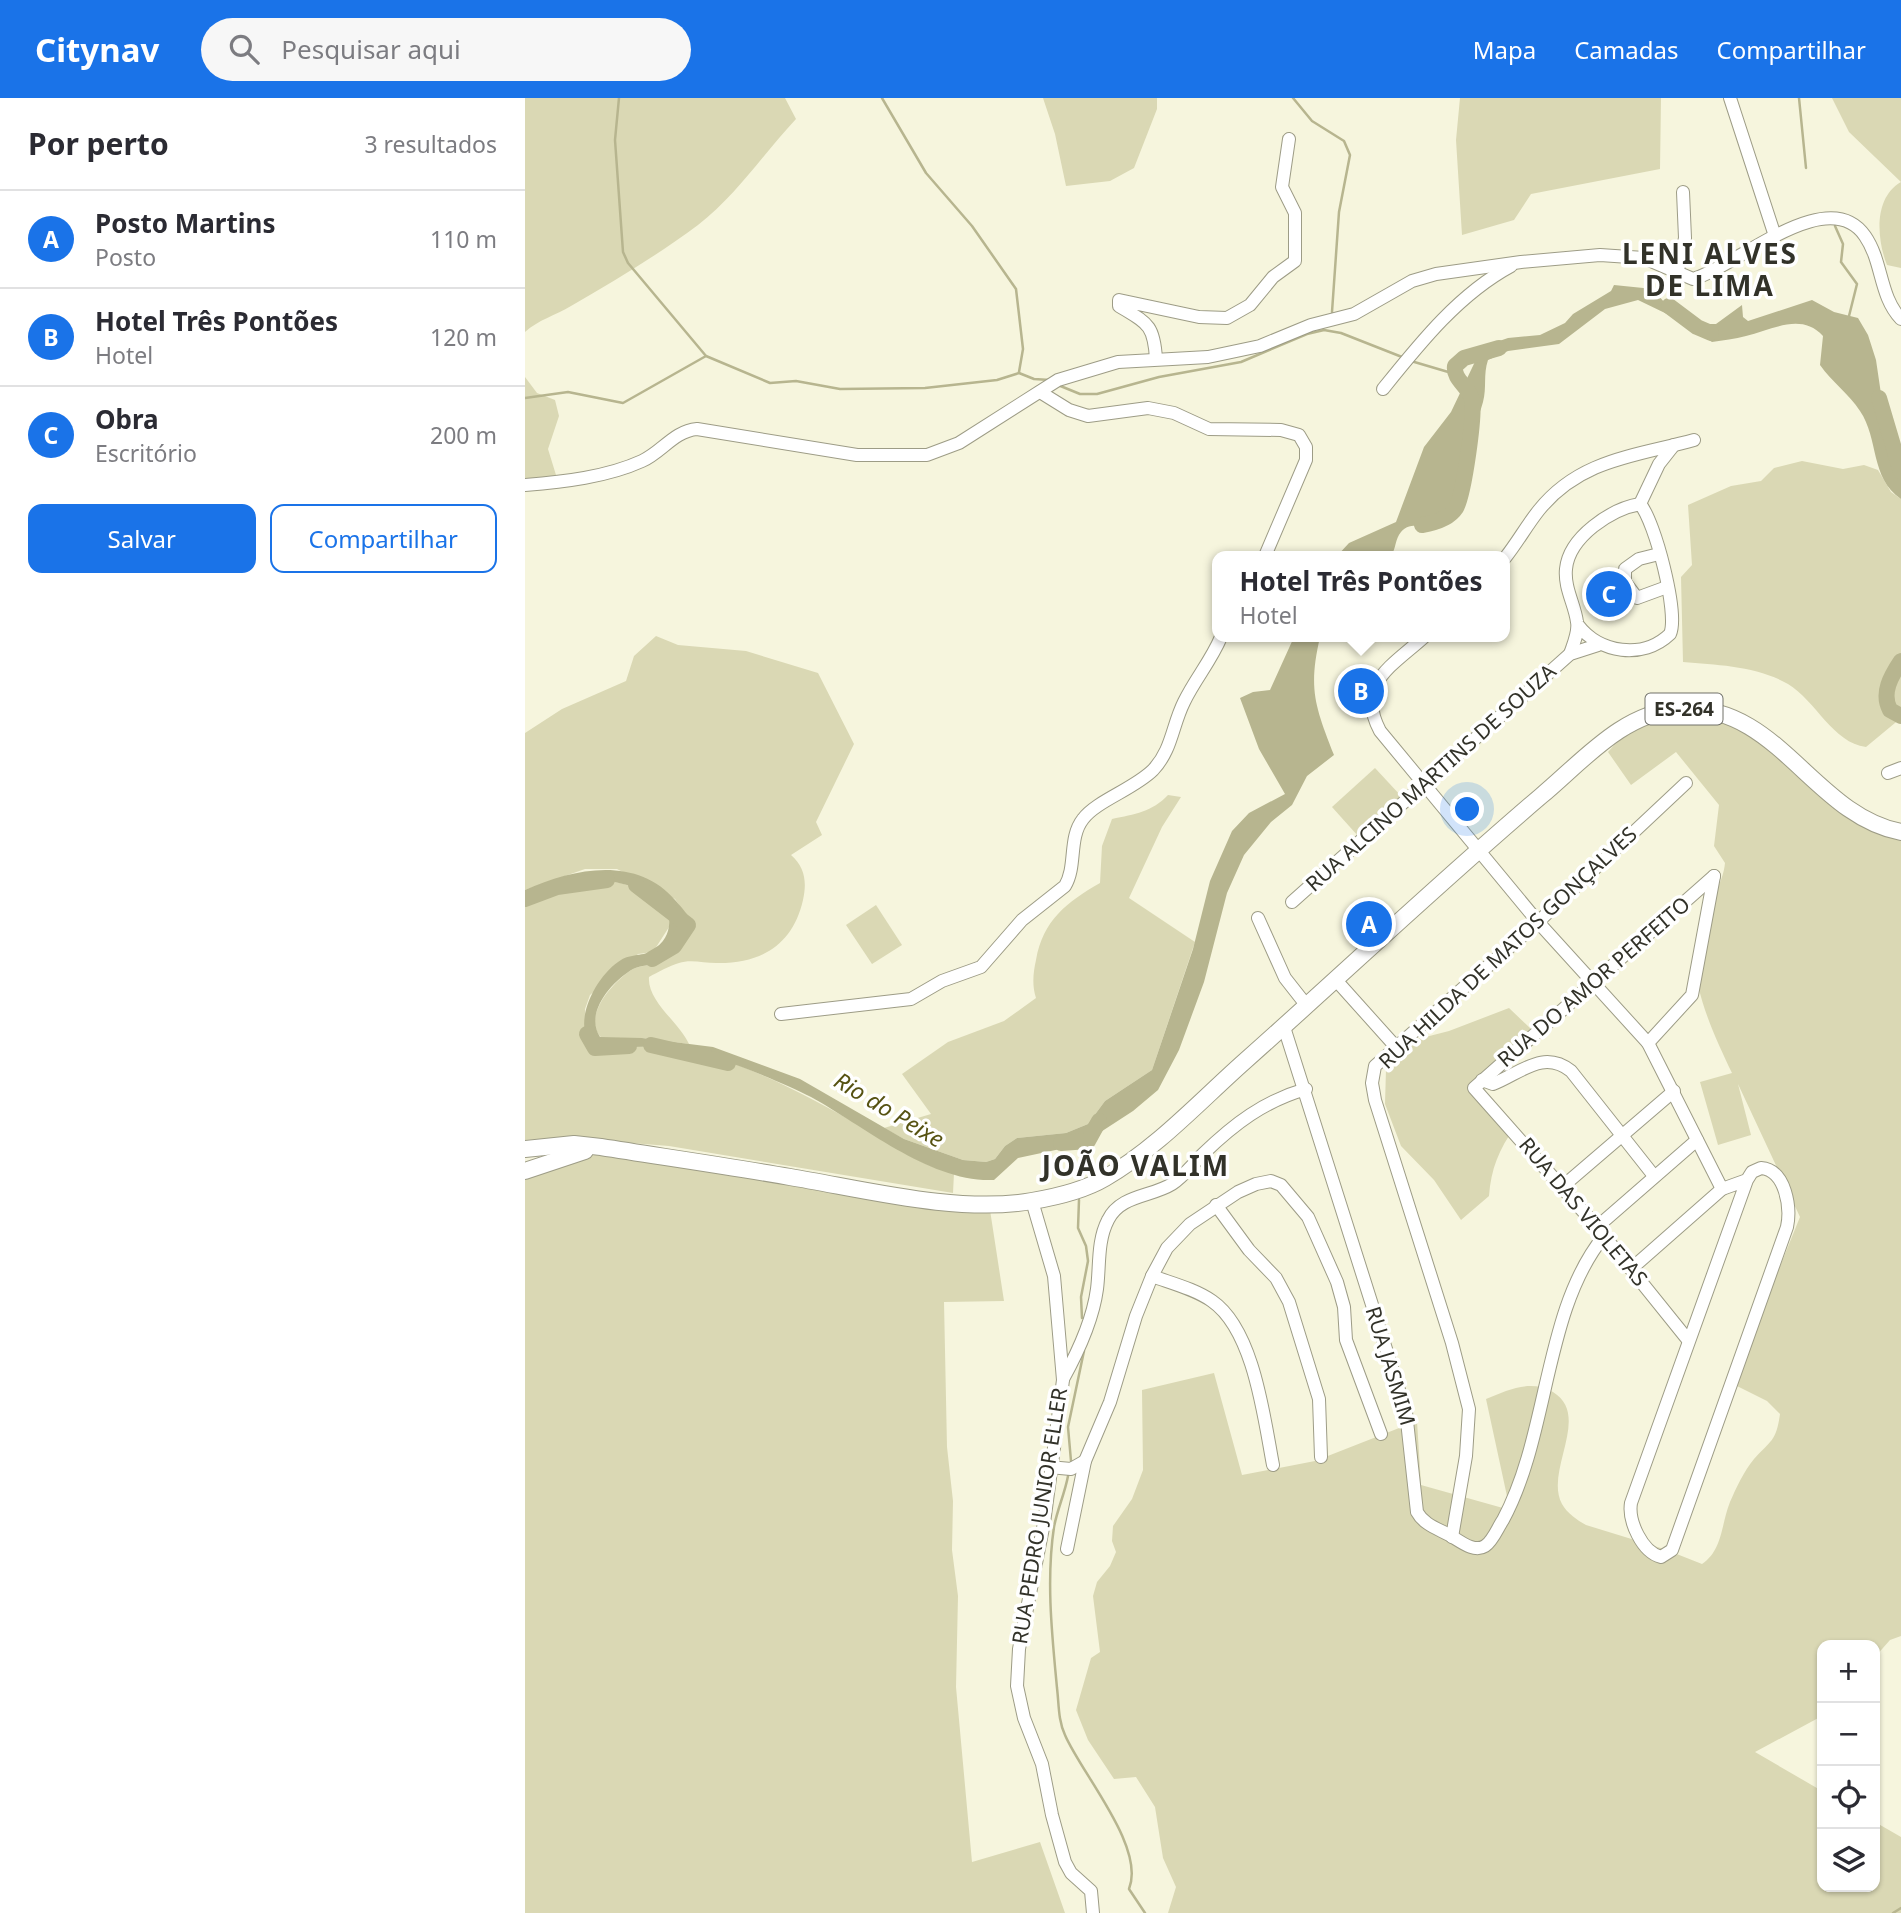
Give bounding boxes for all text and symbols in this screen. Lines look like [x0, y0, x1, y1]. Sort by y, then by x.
search box [201, 18, 691, 81]
text: Citynav [35, 27, 159, 72]
icon: search [225, 30, 263, 68]
text: Pesquisar aqui [281, 31, 461, 67]
text: Mapa [1473, 33, 1536, 66]
text: Camadas [1574, 33, 1678, 66]
text: Compartilhar [1716, 33, 1866, 66]
text: Por perto [28, 123, 169, 164]
text: 3 resultados [364, 128, 497, 160]
text: Posto Martins [95, 205, 275, 241]
text: A [43, 223, 59, 255]
text: 110 m [430, 223, 497, 255]
district label: LENI ALVES DE LIMA [1622, 234, 1798, 304]
text: Posto [95, 241, 156, 273]
text: Hotel Três Pontões [95, 303, 338, 339]
text: B [43, 321, 59, 353]
text: 120 m [430, 321, 497, 353]
text: Hotel [95, 339, 153, 371]
text: Obra [95, 401, 159, 437]
text: C [44, 419, 58, 451]
text: 200 m [430, 419, 497, 451]
text: Escritório [95, 437, 197, 469]
button: Salvar [28, 504, 256, 573]
button: Compartilhar [270, 504, 497, 573]
popup [1212, 551, 1510, 642]
text: Hotel Três Pontões [1240, 563, 1483, 599]
pin: C [1586, 568, 1632, 620]
text: Hotel [1240, 599, 1298, 631]
street label: RUA ALCINO MARTINS DE SOUZA [1299, 657, 1562, 897]
pin: B [1338, 665, 1384, 717]
road number: ES-264 [1645, 694, 1723, 724]
your location [1450, 792, 1484, 826]
street label: RUA HILDA DE MATOS GONÇALVES [1372, 820, 1642, 1075]
street label: RUA DO AMOR PERFEITO [1491, 890, 1696, 1073]
pin: A [1346, 898, 1392, 950]
water label: Rio do Peixe [829, 1064, 950, 1155]
street label: RUA DAS VIOLETAS [1513, 1131, 1654, 1292]
district label: JOÃO VALIM [1039, 1146, 1230, 1184]
street label: RUA JASMIM [1360, 1303, 1422, 1429]
street label: RUA PEDRO JUNIOR ELLER [1005, 1386, 1073, 1646]
map controls [1817, 1640, 1880, 1892]
button: + [1817, 1640, 1880, 1703]
button: − [1817, 1703, 1880, 1766]
button: locate [1817, 1766, 1880, 1829]
button: layers [1817, 1829, 1880, 1892]

